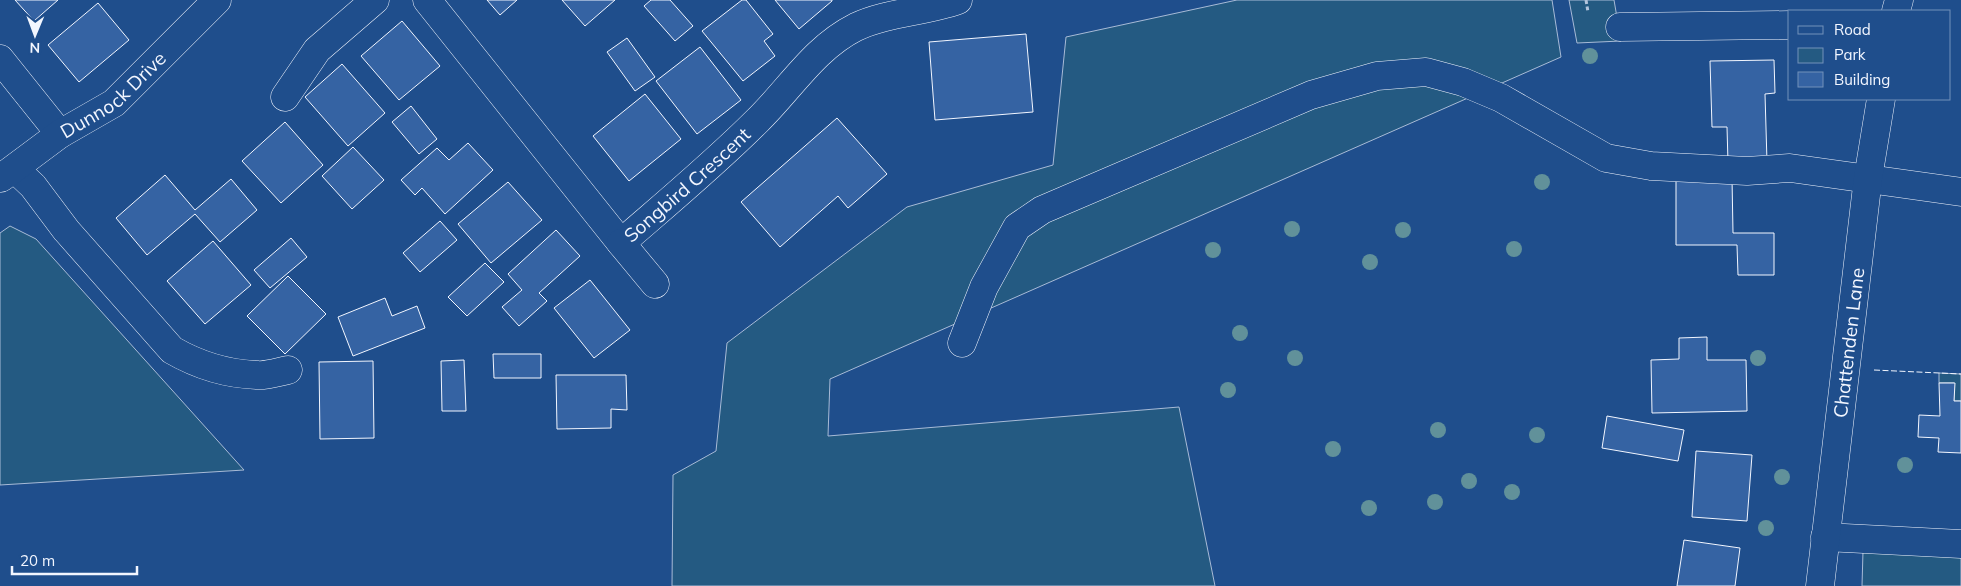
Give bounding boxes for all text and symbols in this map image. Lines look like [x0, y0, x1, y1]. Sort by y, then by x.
north arrow [10, 10, 60, 60]
legend [1788, 10, 1951, 100]
text: Road [1834, 20, 1871, 39]
text: N [29, 39, 40, 57]
text: Park [1834, 45, 1866, 64]
street label: Dunnock Drive [56, 46, 171, 143]
text: Building [1834, 70, 1890, 89]
street label: Songbird Crescent [619, 122, 756, 247]
street label: Chattenden Lane [1828, 266, 1869, 419]
scale bar [12, 544, 138, 576]
text: 20 m [20, 551, 55, 570]

